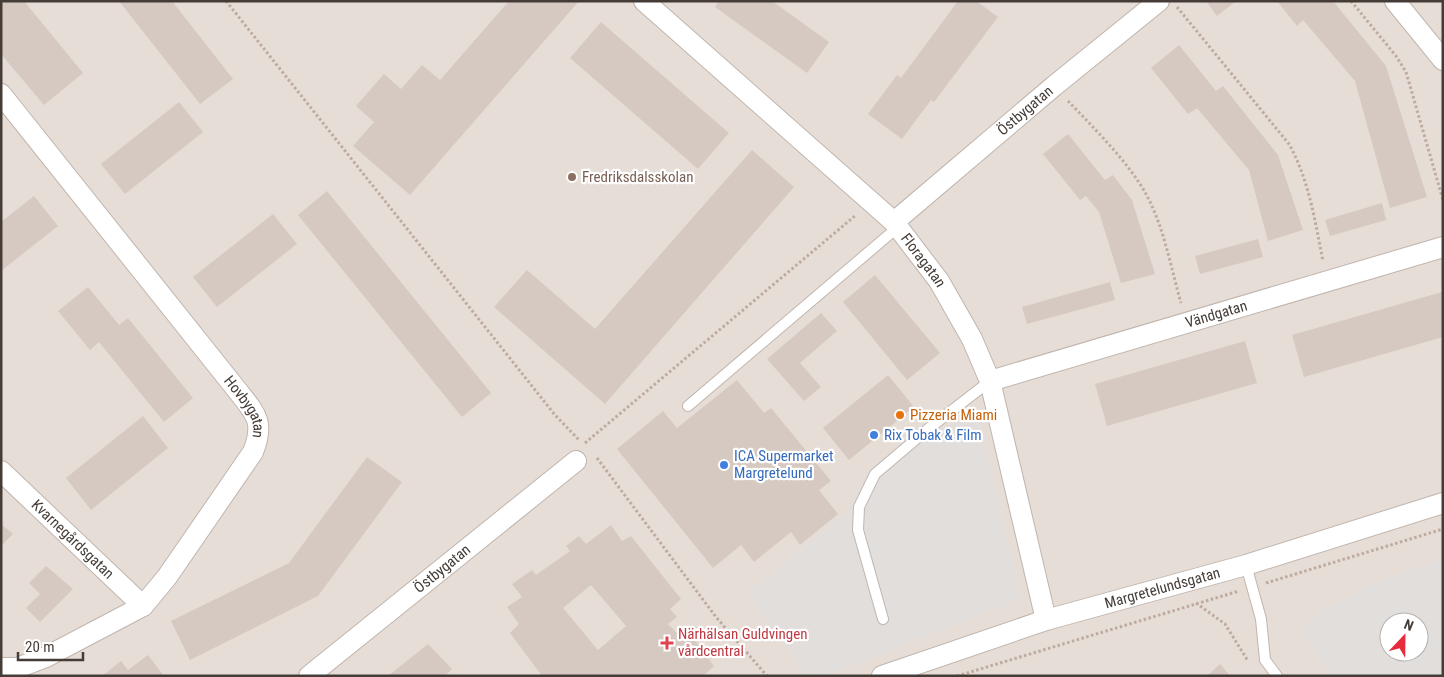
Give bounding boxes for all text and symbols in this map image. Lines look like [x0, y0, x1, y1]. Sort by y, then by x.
street label: Östbygatan [994, 82, 1057, 139]
place label: Fredriksdalsskolan [582, 168, 693, 186]
marker: Fredriksdalsskolan [566, 171, 578, 183]
street label: Floragatan [897, 230, 950, 290]
street label: Vändgatan [1183, 296, 1249, 332]
street label: Hovbygatan [220, 372, 268, 439]
place label: Pizzeria Miami [910, 406, 997, 424]
marker: Pizzeria Miami [894, 409, 906, 421]
place label: Rix Tobak & Film [884, 426, 982, 444]
marker: Rix Tobak & Film [868, 429, 880, 441]
place label: ICA Supermarket Margretelund [734, 447, 834, 482]
marker: ICA Supermarket Margretelund [718, 459, 730, 471]
street label: Kvarnegårdsgatan [28, 496, 118, 583]
street label: Östbygatan [410, 541, 474, 597]
street label: Margretelundsgatan [1103, 564, 1222, 612]
north arrow [1379, 612, 1429, 662]
text: N [1402, 616, 1416, 634]
place label: Närhälsan Guldvingen vårdcentral [678, 625, 807, 660]
scale bar [18, 630, 82, 662]
marker: Närhälsan Guldvingen vårdcentral [660, 636, 674, 650]
text: 20 m [25, 638, 55, 656]

